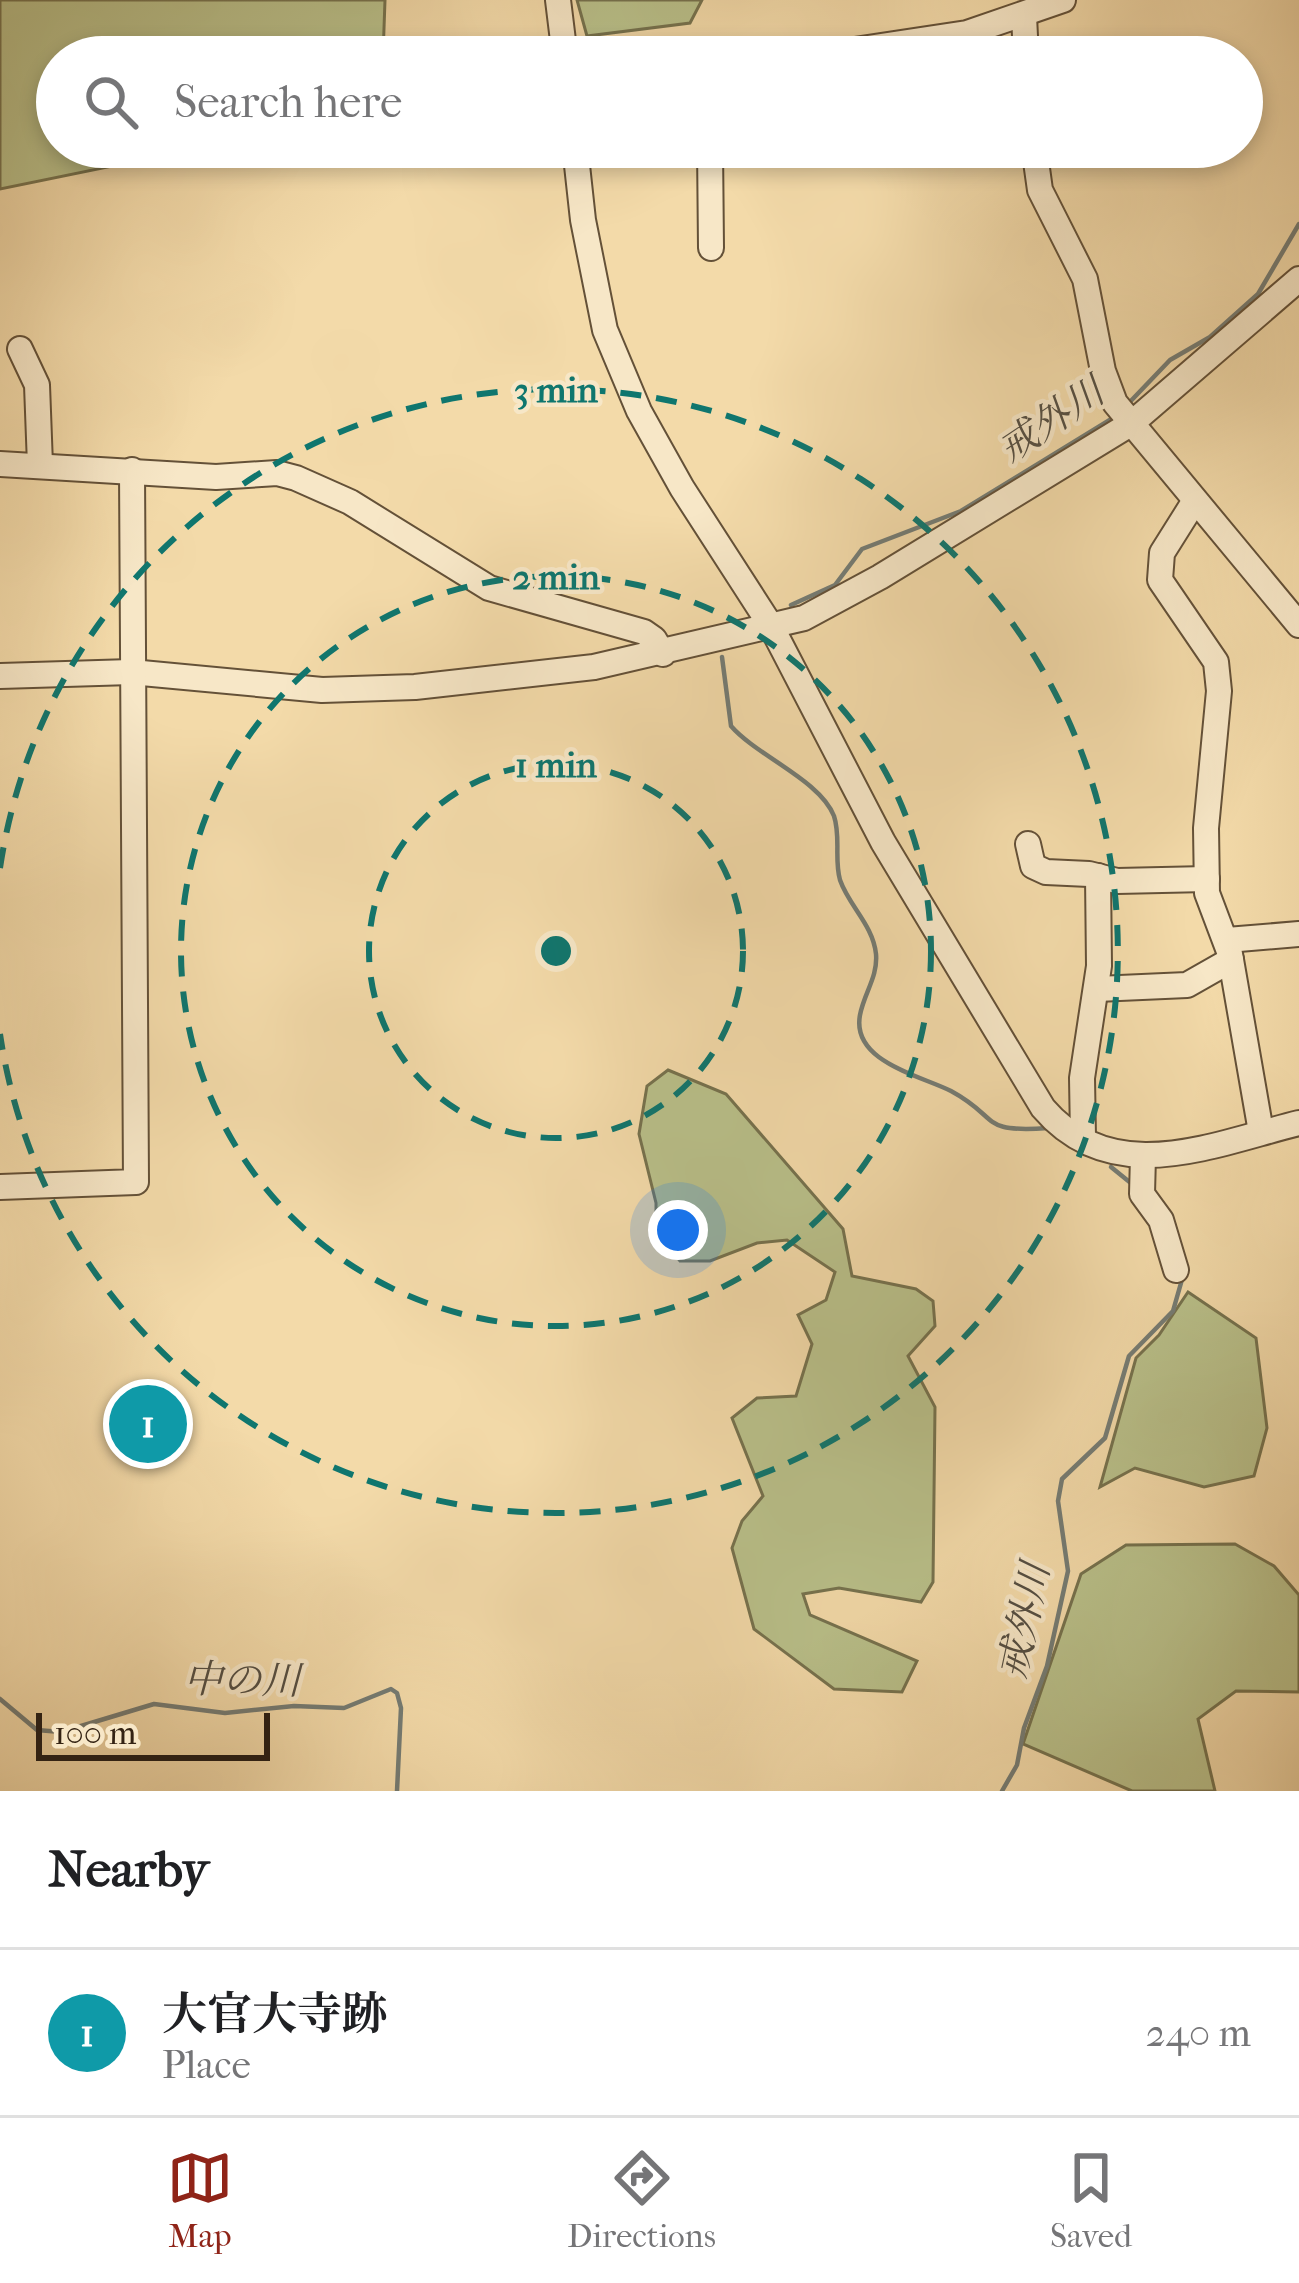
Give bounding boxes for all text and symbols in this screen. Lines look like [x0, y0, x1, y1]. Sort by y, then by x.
search box [36, 36, 1263, 168]
icon: search [78, 69, 144, 135]
text: Search here [174, 76, 402, 129]
water label: 戒外川 [990, 366, 1116, 472]
text: 3 min [514, 369, 599, 411]
text: 2 min [512, 556, 601, 598]
text: 1 min [515, 744, 598, 786]
centre of rings [535, 930, 577, 972]
your location [648, 1200, 708, 1260]
pin: 1 [109, 1379, 187, 1469]
water label: 戒外川 [989, 1555, 1059, 1683]
water label: 中の川 [183, 1656, 305, 1704]
scale bar [36, 1707, 270, 1760]
text: 100 m [54, 1714, 137, 1753]
text: Nearby [48, 1839, 209, 1899]
text: 大官大寺跡 [162, 1988, 387, 2041]
text: 1 [80, 2010, 94, 2056]
text: 240 m [1146, 2010, 1251, 2056]
text: Place [162, 2042, 251, 2088]
tab: Map [167, 2145, 233, 2256]
tab: Directions [567, 2145, 716, 2256]
tab: Saved [1050, 2145, 1132, 2256]

